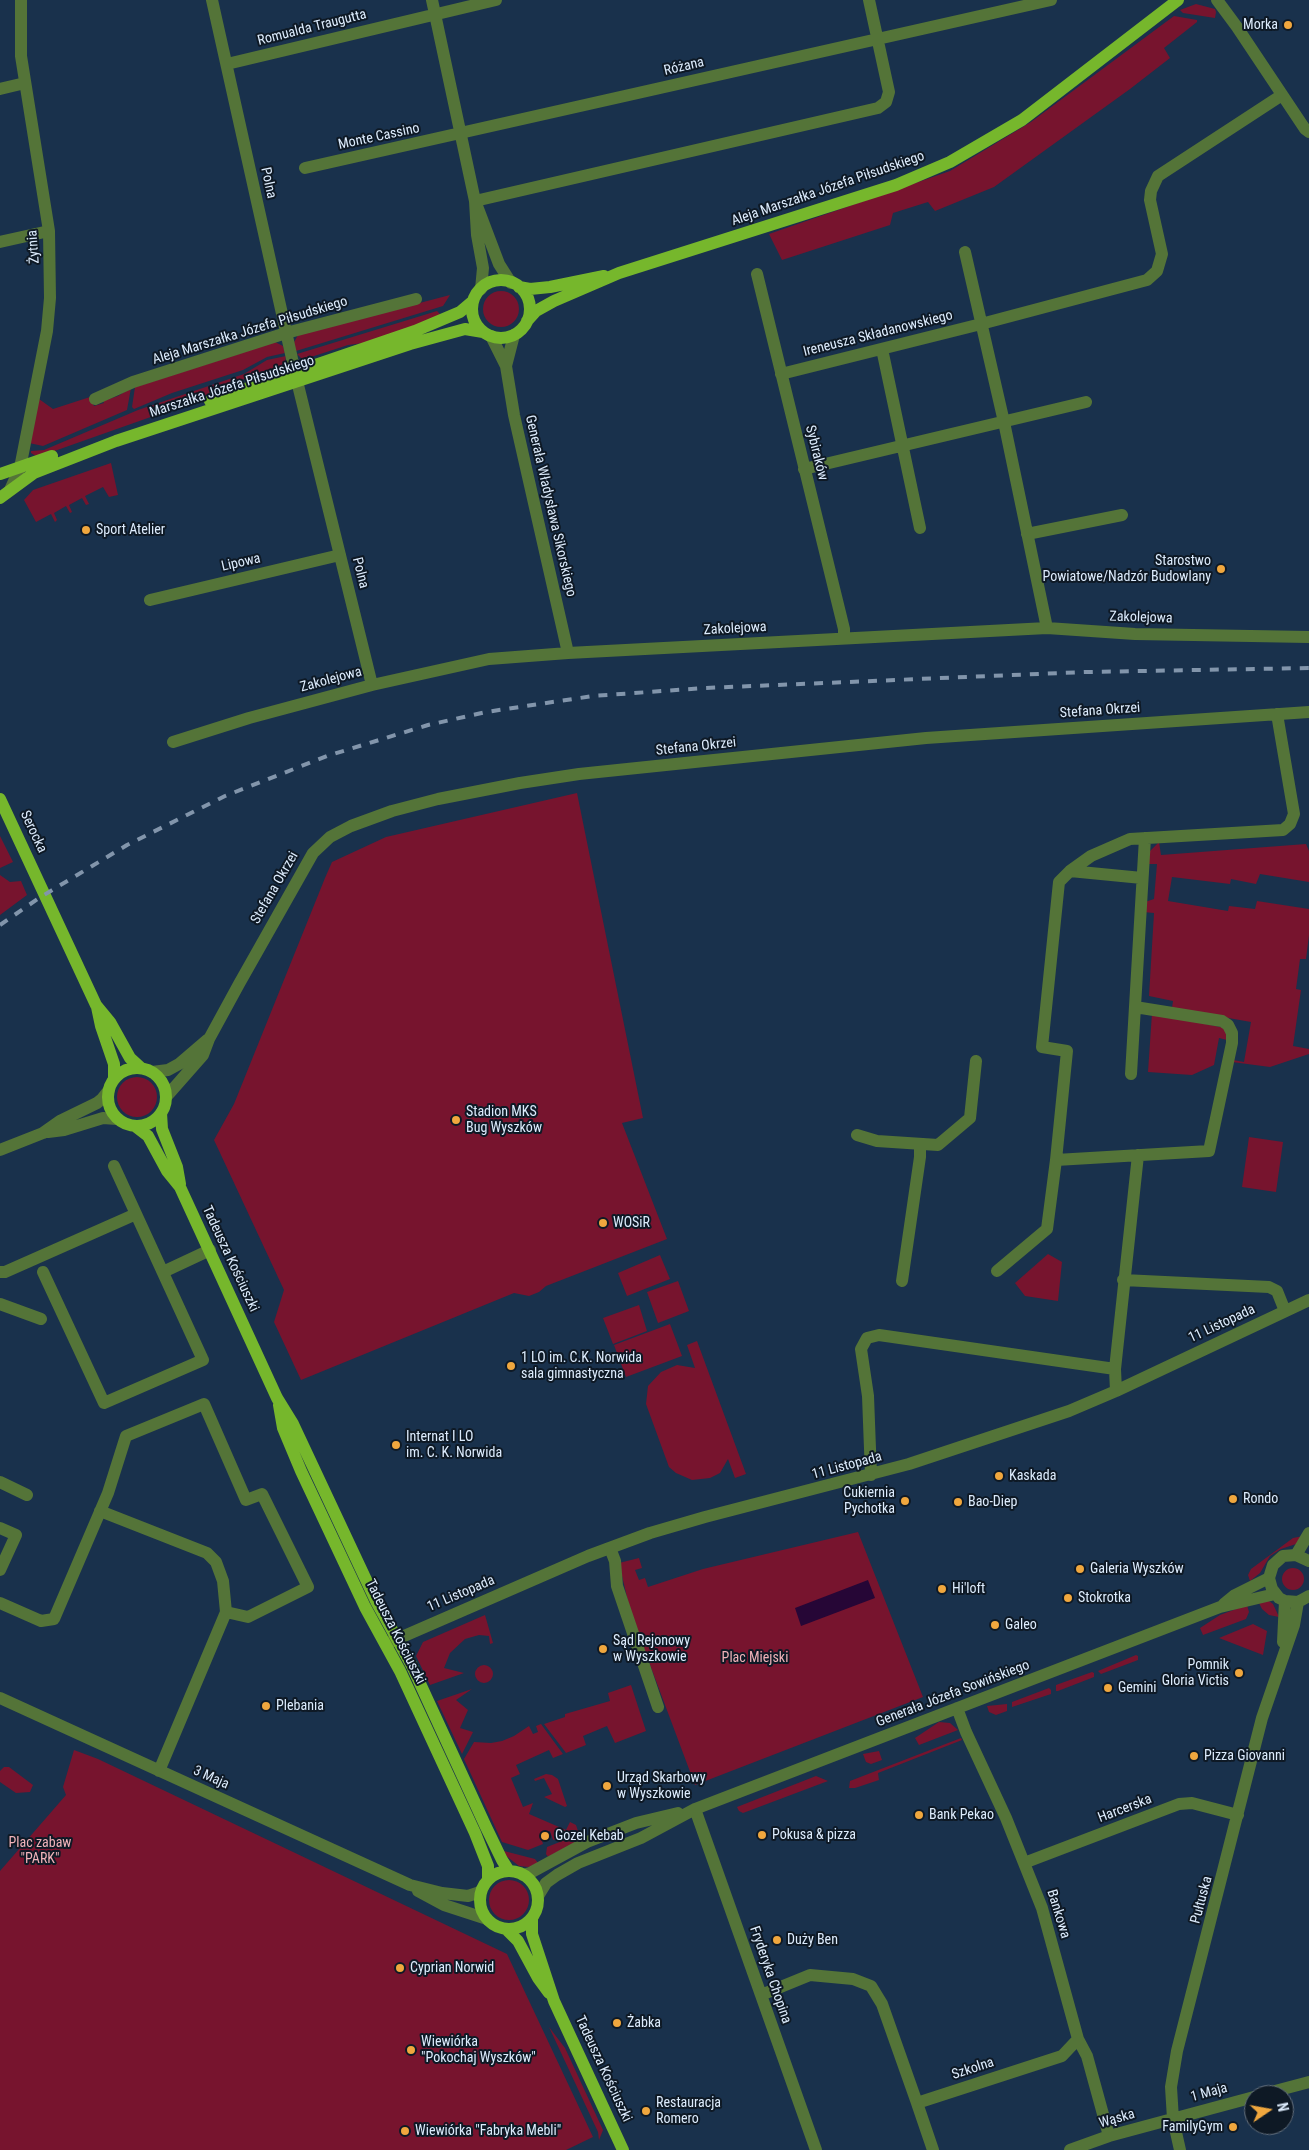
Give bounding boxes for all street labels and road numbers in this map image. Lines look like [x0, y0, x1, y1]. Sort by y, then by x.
street label: Romualda Traugutta [256, 6, 368, 50]
street label: Różana [662, 54, 706, 80]
street label: Monte Cassino [337, 120, 421, 154]
street label: Aleja Marszałka Józefa Piłsudskiego [729, 148, 927, 230]
street label: Polna [257, 166, 279, 200]
street label: Żytnia [24, 230, 44, 264]
street label: Aleja Marszałka Józefa Piłsudskiego [150, 293, 350, 369]
street label: Ireneusza Składanowskiego [801, 307, 955, 361]
street label: Marszałka Józefa Piłsudskiego [148, 352, 316, 422]
street label: Generała Władysława Sikorskiego [521, 413, 579, 599]
street label: Sybiraków [801, 424, 831, 482]
street label: Lipowa [220, 550, 262, 576]
street label: Polna [348, 556, 372, 590]
street label: Zakolejowa [1109, 609, 1173, 627]
street label: Zakolejowa [703, 619, 767, 639]
street label: Zakolejowa [298, 664, 364, 696]
street label: Stefana Okrzei [1059, 700, 1141, 722]
street label: Stefana Okrzei [655, 734, 737, 760]
street label: Serocka [16, 808, 50, 856]
street label: Stefana Okrzei [248, 849, 302, 927]
street label: Tadeusza Kościuszki [198, 1203, 262, 1315]
street label: 11 Listopada [1186, 1301, 1258, 1347]
street label: 11 Listopada [810, 1449, 884, 1483]
street label: 11 Listopada [425, 1572, 497, 1616]
street label: Tadeusza Kościuszki [361, 1577, 429, 1687]
street label: Generała Józefa Sowińskiego [874, 1657, 1032, 1731]
street label: 3 Maja [191, 1763, 231, 1793]
street label: Harcerska [1096, 1791, 1154, 1827]
street label: Pułtuska [1188, 1874, 1216, 1926]
street label: Bankowa [1043, 1888, 1073, 1940]
street label: Fryderyka Chopina [745, 1924, 795, 2026]
street label: Tadeusza Kościuszki [571, 2013, 635, 2125]
street label: Szkolna [950, 2054, 996, 2084]
street label: 1 Maja [1189, 2080, 1229, 2106]
street label: Wąska [1097, 2106, 1137, 2132]

